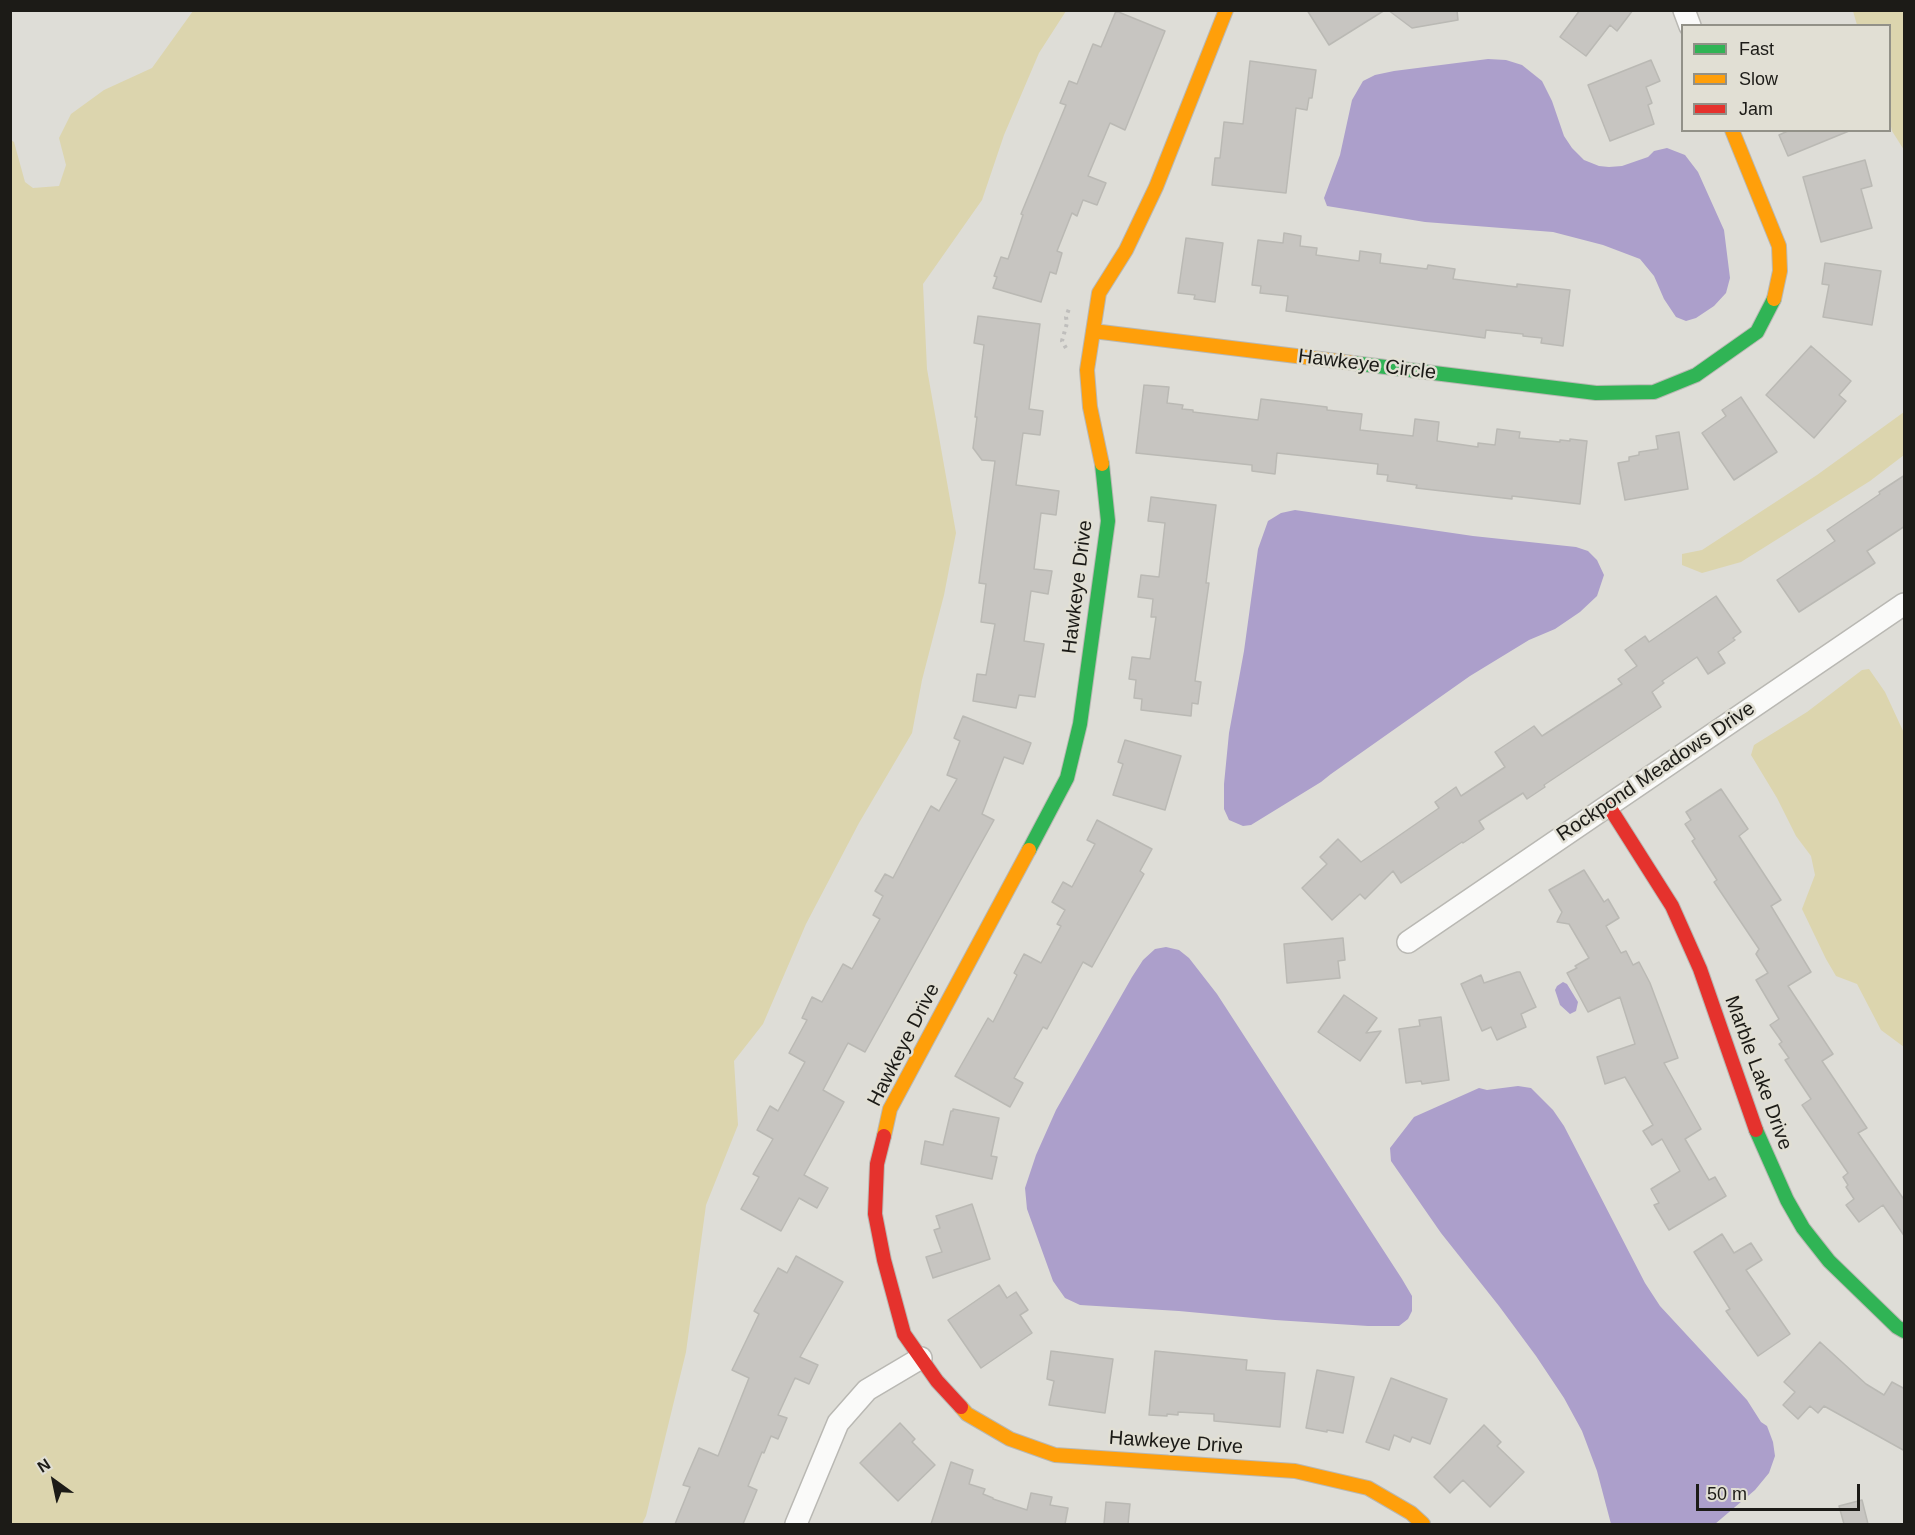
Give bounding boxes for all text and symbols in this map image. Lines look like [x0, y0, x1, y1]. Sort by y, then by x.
legend [1681, 24, 1891, 132]
text: Fast [1739, 39, 1774, 59]
text: Slow [1739, 69, 1778, 89]
text: Jam [1739, 99, 1773, 119]
street label: Hawkeye Circle [1297, 345, 1437, 385]
street label: Hawkeye Drive [1058, 519, 1098, 655]
street label: Rockpond Meadows Drive [1553, 697, 1759, 847]
street label: Hawkeye Drive [863, 980, 945, 1110]
street label: Marble Lake Drive [1719, 993, 1797, 1153]
street label: Hawkeye Drive [1108, 1426, 1244, 1460]
north arrow [24, 1451, 84, 1511]
text: N [34, 1455, 53, 1476]
scale bar [1699, 1472, 1862, 1510]
text: 50 m [1707, 1484, 1747, 1504]

